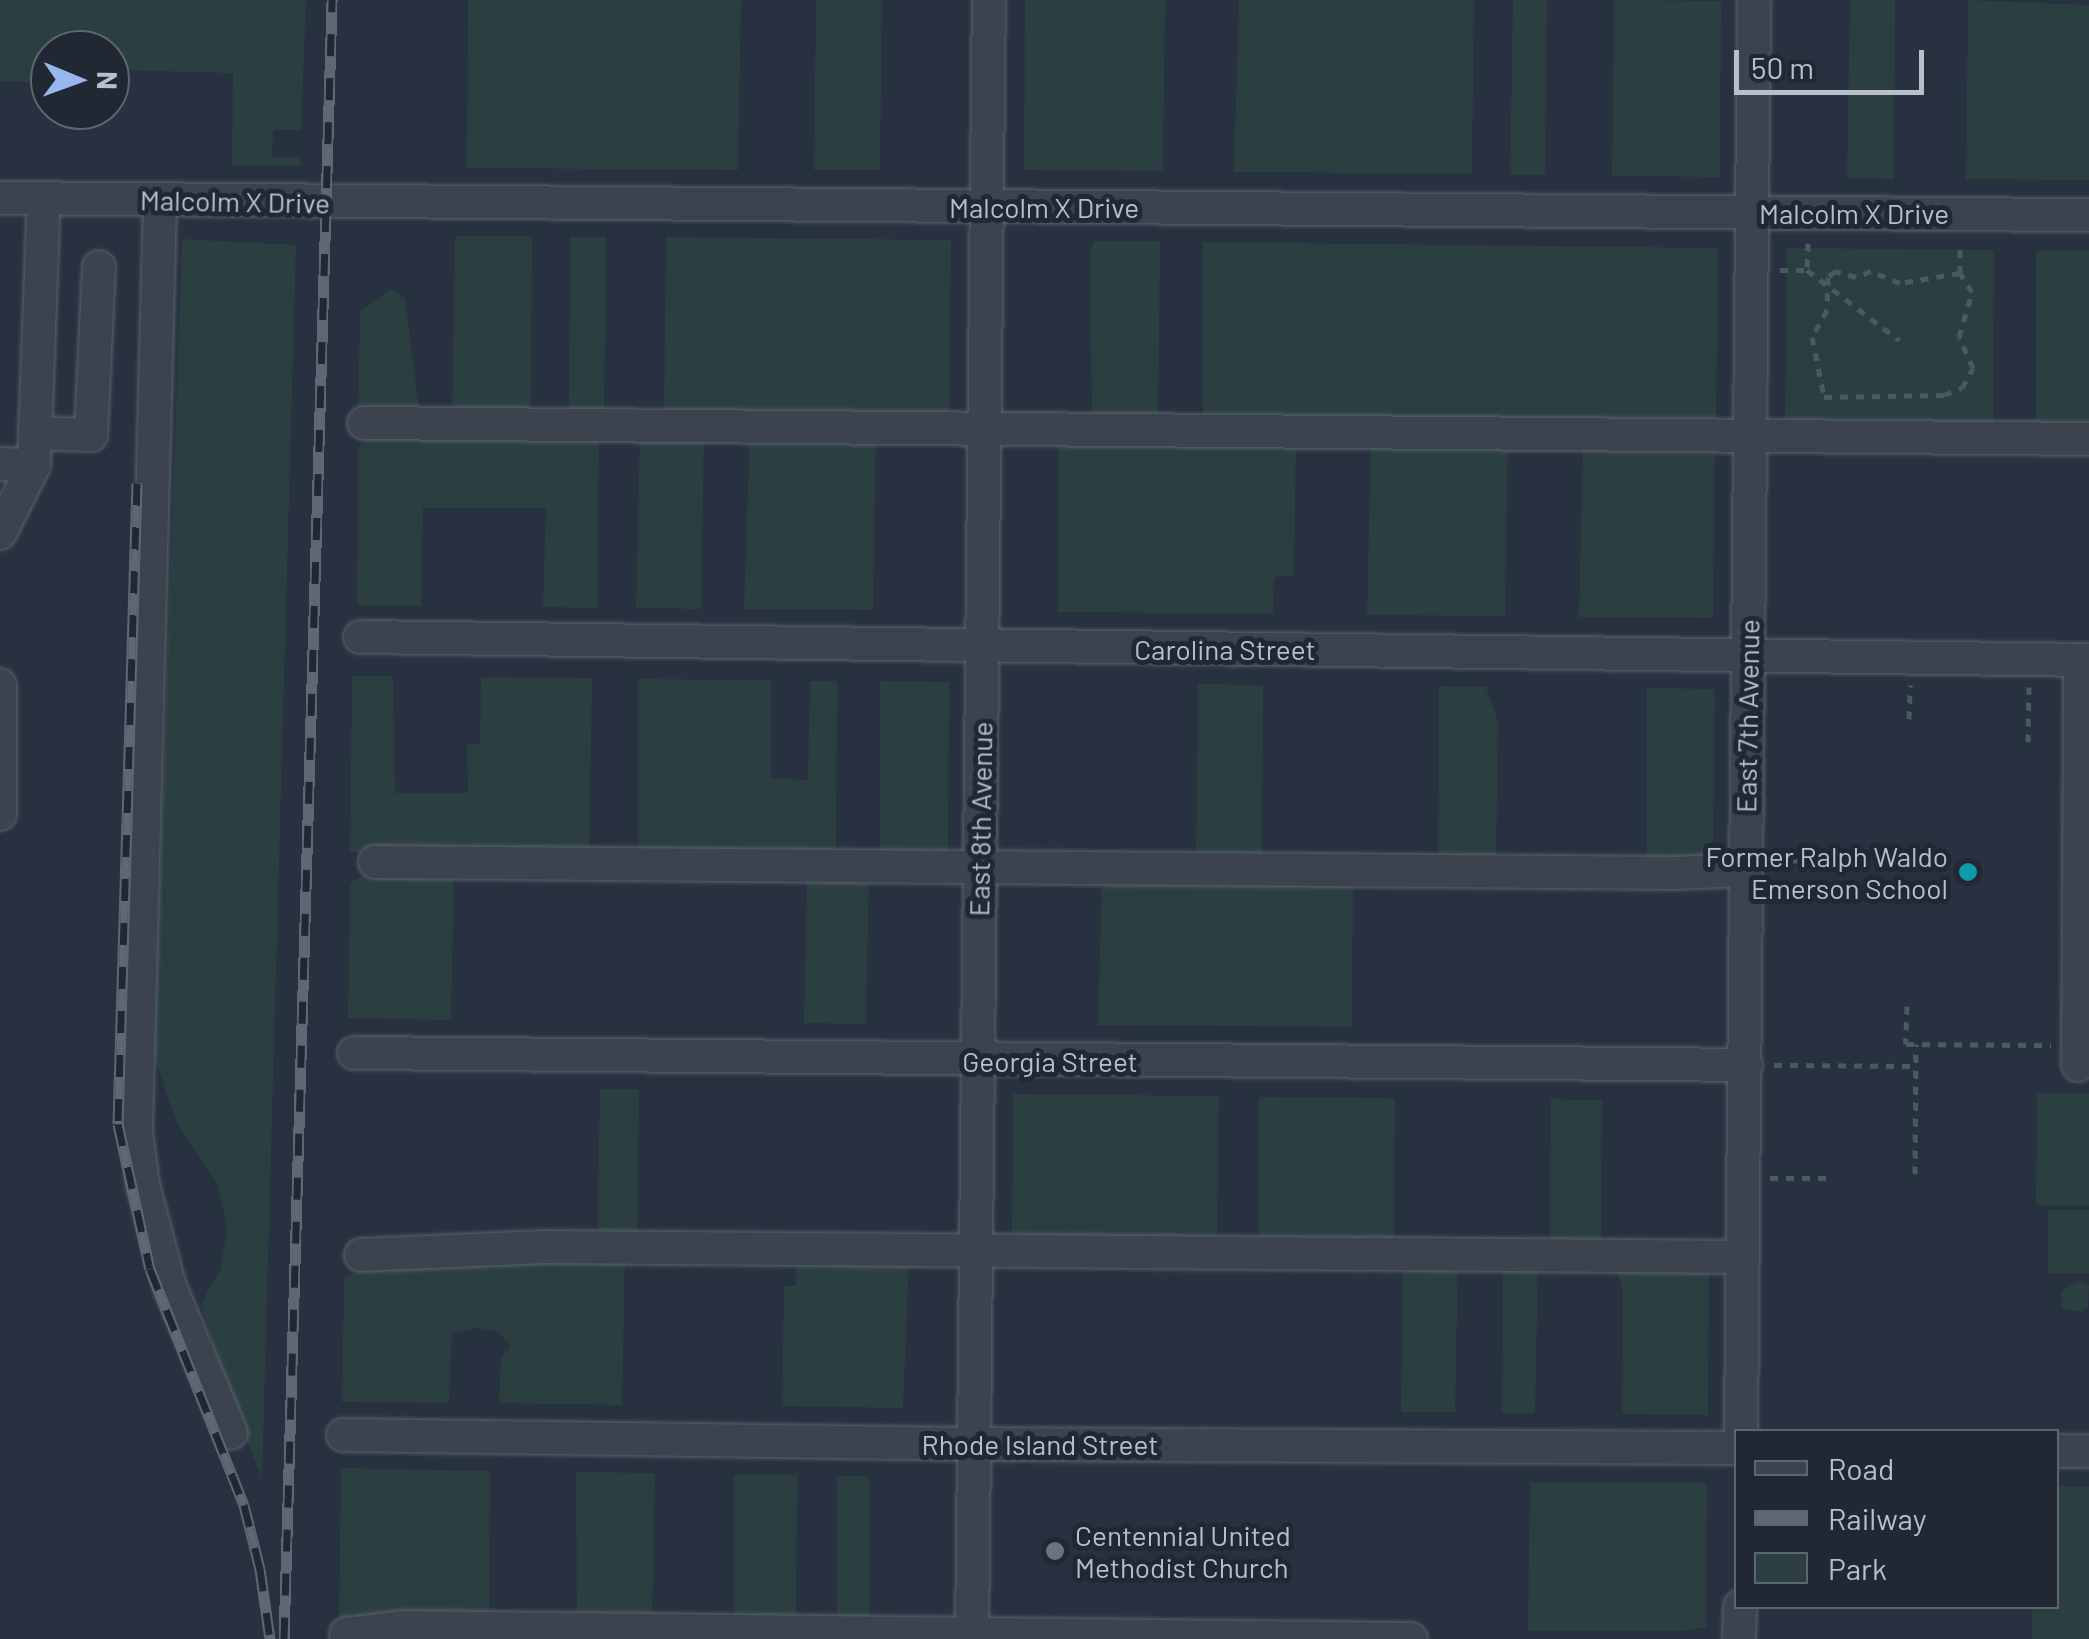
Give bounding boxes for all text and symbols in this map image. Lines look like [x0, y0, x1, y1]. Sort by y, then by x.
north arrow [30, 30, 130, 130]
scale bar [1739, 30, 1929, 92]
text: 50 m [1751, 49, 1814, 85]
text: N [91, 71, 125, 90]
street label: Malcolm X Drive [140, 183, 330, 219]
street label: Malcolm X Drive [949, 190, 1139, 224]
street label: Malcolm X Drive [1759, 196, 1949, 230]
street label: East 7th Avenue [1729, 619, 1765, 813]
street label: Carolina Street [1134, 632, 1316, 666]
street label: East 8th Avenue [962, 721, 998, 917]
place label: Former Ralph Waldo Emerson School [1706, 839, 1948, 905]
marker: Former Ralph Waldo Emerson School [1957, 861, 1979, 883]
street label: Georgia Street [962, 1044, 1138, 1078]
street label: Rhode Island Street [922, 1427, 1158, 1461]
legend [1734, 1429, 2059, 1609]
text: Road [1828, 1450, 1894, 1486]
text: Railway [1828, 1500, 1927, 1536]
place label: Centennial United Methodist Church [1075, 1518, 1291, 1584]
marker: Centennial United Methodist Church [1044, 1540, 1066, 1562]
text: Park [1828, 1550, 1887, 1586]

